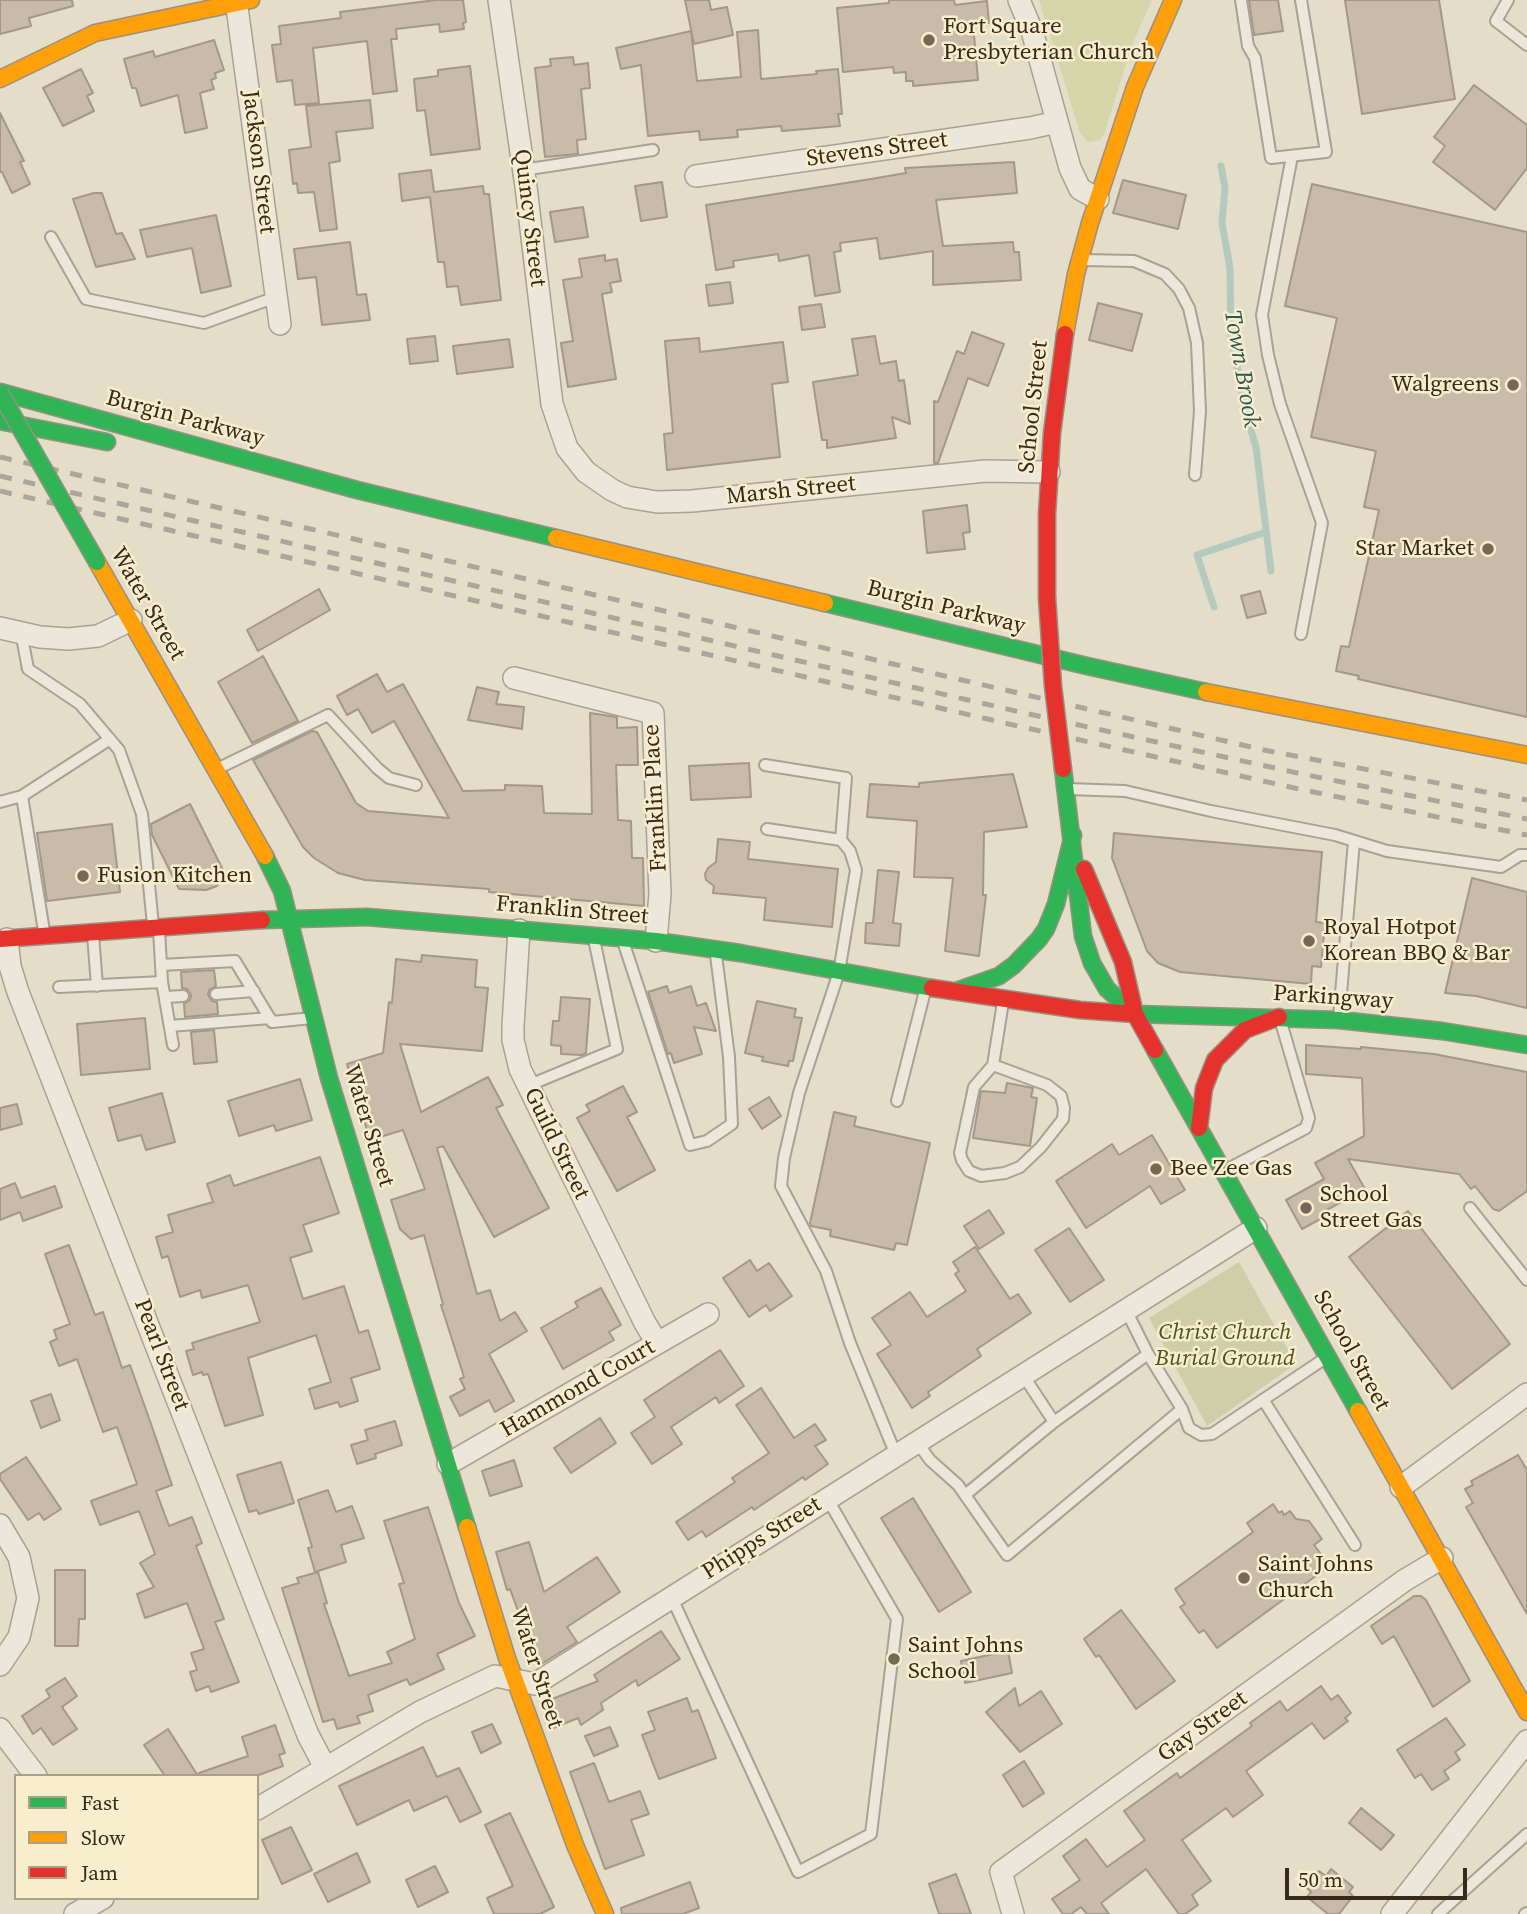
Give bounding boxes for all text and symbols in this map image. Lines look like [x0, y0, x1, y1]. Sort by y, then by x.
place label: Fort Square Presbyterian Church [943, 13, 1155, 67]
marker: Fort Square Presbyterian Church [921, 32, 937, 48]
street label: Jackson Street [236, 89, 280, 235]
street label: Stevens Street [805, 126, 949, 174]
street label: Quincy Street [507, 148, 551, 288]
water label: Town Brook [1217, 308, 1265, 430]
street label: School Street [1013, 339, 1055, 475]
place label: Walgreens [1391, 371, 1499, 399]
marker: Walgreens [1505, 377, 1521, 393]
street label: Burgin Parkway [103, 385, 267, 453]
street label: Marsh Street [725, 470, 857, 512]
place label: Star Market [1356, 535, 1474, 563]
marker: Star Market [1480, 541, 1496, 557]
street label: Water Street [104, 543, 190, 665]
street label: Burgin Parkway [864, 575, 1028, 641]
street label: Franklin Place [638, 723, 674, 873]
place label: Fusion Kitchen [97, 862, 252, 890]
marker: Fusion Kitchen [75, 868, 91, 884]
street label: Franklin Street [495, 891, 649, 931]
place label: Royal Hotpot Korean BBQ & Bar [1323, 914, 1510, 968]
marker: Royal Hotpot Korean BBQ & Bar [1301, 933, 1317, 949]
street label: Parkingway [1272, 980, 1394, 1016]
street label: Water Street [336, 1062, 400, 1190]
street label: Guild Street [517, 1084, 595, 1204]
place label: Bee Zee Gas [1170, 1155, 1292, 1183]
marker: Bee Zee Gas [1148, 1161, 1164, 1177]
place label: School Street Gas [1320, 1181, 1422, 1235]
marker: School Street Gas [1298, 1200, 1314, 1216]
street label: School Street [1307, 1286, 1395, 1416]
street label: Pearl Street [127, 1295, 195, 1415]
park label: Christ Church Burial Ground [1155, 1319, 1295, 1373]
street label: Hammond Court [496, 1334, 660, 1444]
street label: Phipps Street [697, 1491, 827, 1587]
place label: Saint Johns Church [1258, 1551, 1373, 1605]
marker: Saint Johns Church [1236, 1570, 1252, 1586]
street label: Water Street [503, 1604, 569, 1732]
place label: Saint Johns School [908, 1632, 1023, 1686]
marker: Saint Johns School [886, 1651, 902, 1667]
street label: Gay Street [1153, 1685, 1253, 1769]
legend [14, 1774, 259, 1900]
text: Fast [81, 1788, 119, 1817]
text: Slow [81, 1823, 125, 1852]
scale bar [1289, 1854, 1471, 1898]
text: Jam [81, 1858, 118, 1887]
text: 50 m [1298, 1865, 1343, 1894]

